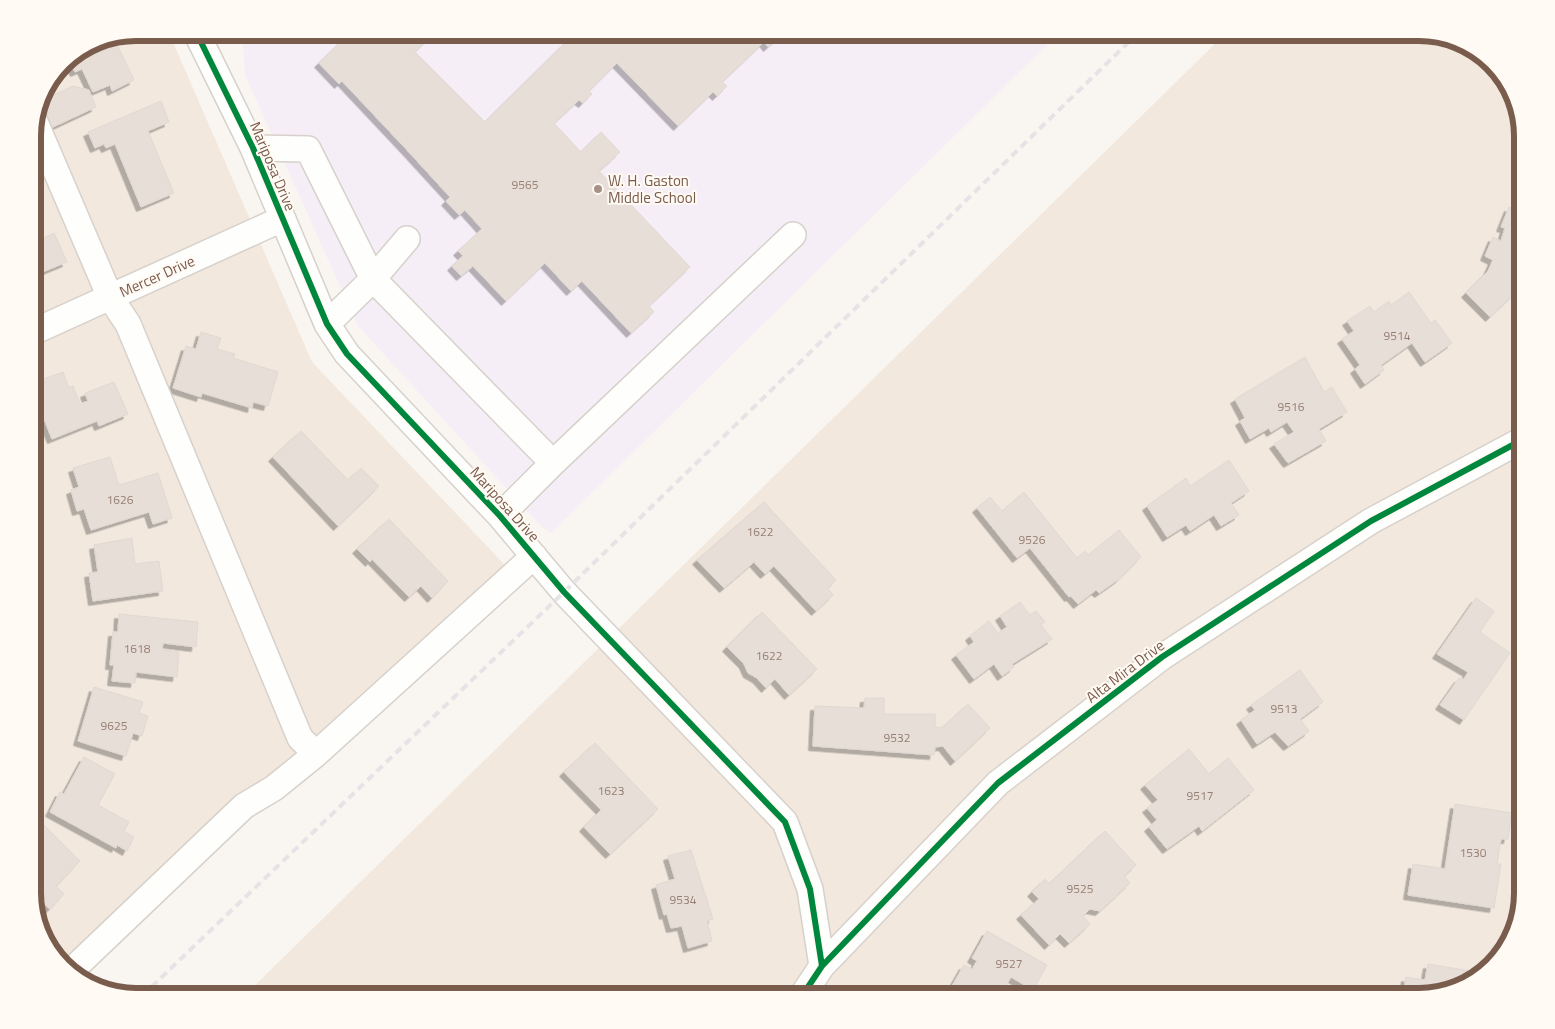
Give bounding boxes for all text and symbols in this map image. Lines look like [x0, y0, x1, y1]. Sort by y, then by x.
street label: Mariposa Drive [244, 118, 302, 214]
place label: W. H. Gaston Middle School [608, 169, 696, 209]
house number: 9565 [512, 175, 539, 194]
marker: W. H. Gaston Middle School [592, 183, 604, 195]
street label: Mercer Drive [116, 249, 198, 303]
house number: 9514 [1384, 326, 1411, 345]
house number: 9516 [1278, 397, 1305, 416]
street label: Mariposa Drive [465, 461, 545, 547]
house number: 1626 [107, 490, 134, 509]
house number: 1622 [747, 522, 773, 541]
house number: 9526 [1019, 530, 1046, 549]
street label: Alta Mira Drive [1081, 634, 1169, 708]
house number: 1618 [124, 639, 151, 658]
house number: 1622 [756, 646, 782, 665]
house number: 9513 [1271, 699, 1297, 718]
house number: 9625 [101, 716, 128, 735]
house number: 9532 [884, 728, 910, 747]
house number: 1623 [598, 781, 624, 800]
house number: 9517 [1187, 786, 1213, 805]
house number: 1530 [1460, 843, 1487, 862]
house number: 9525 [1067, 879, 1094, 898]
house number: 9534 [670, 890, 697, 909]
house number: 9527 [996, 954, 1022, 973]

